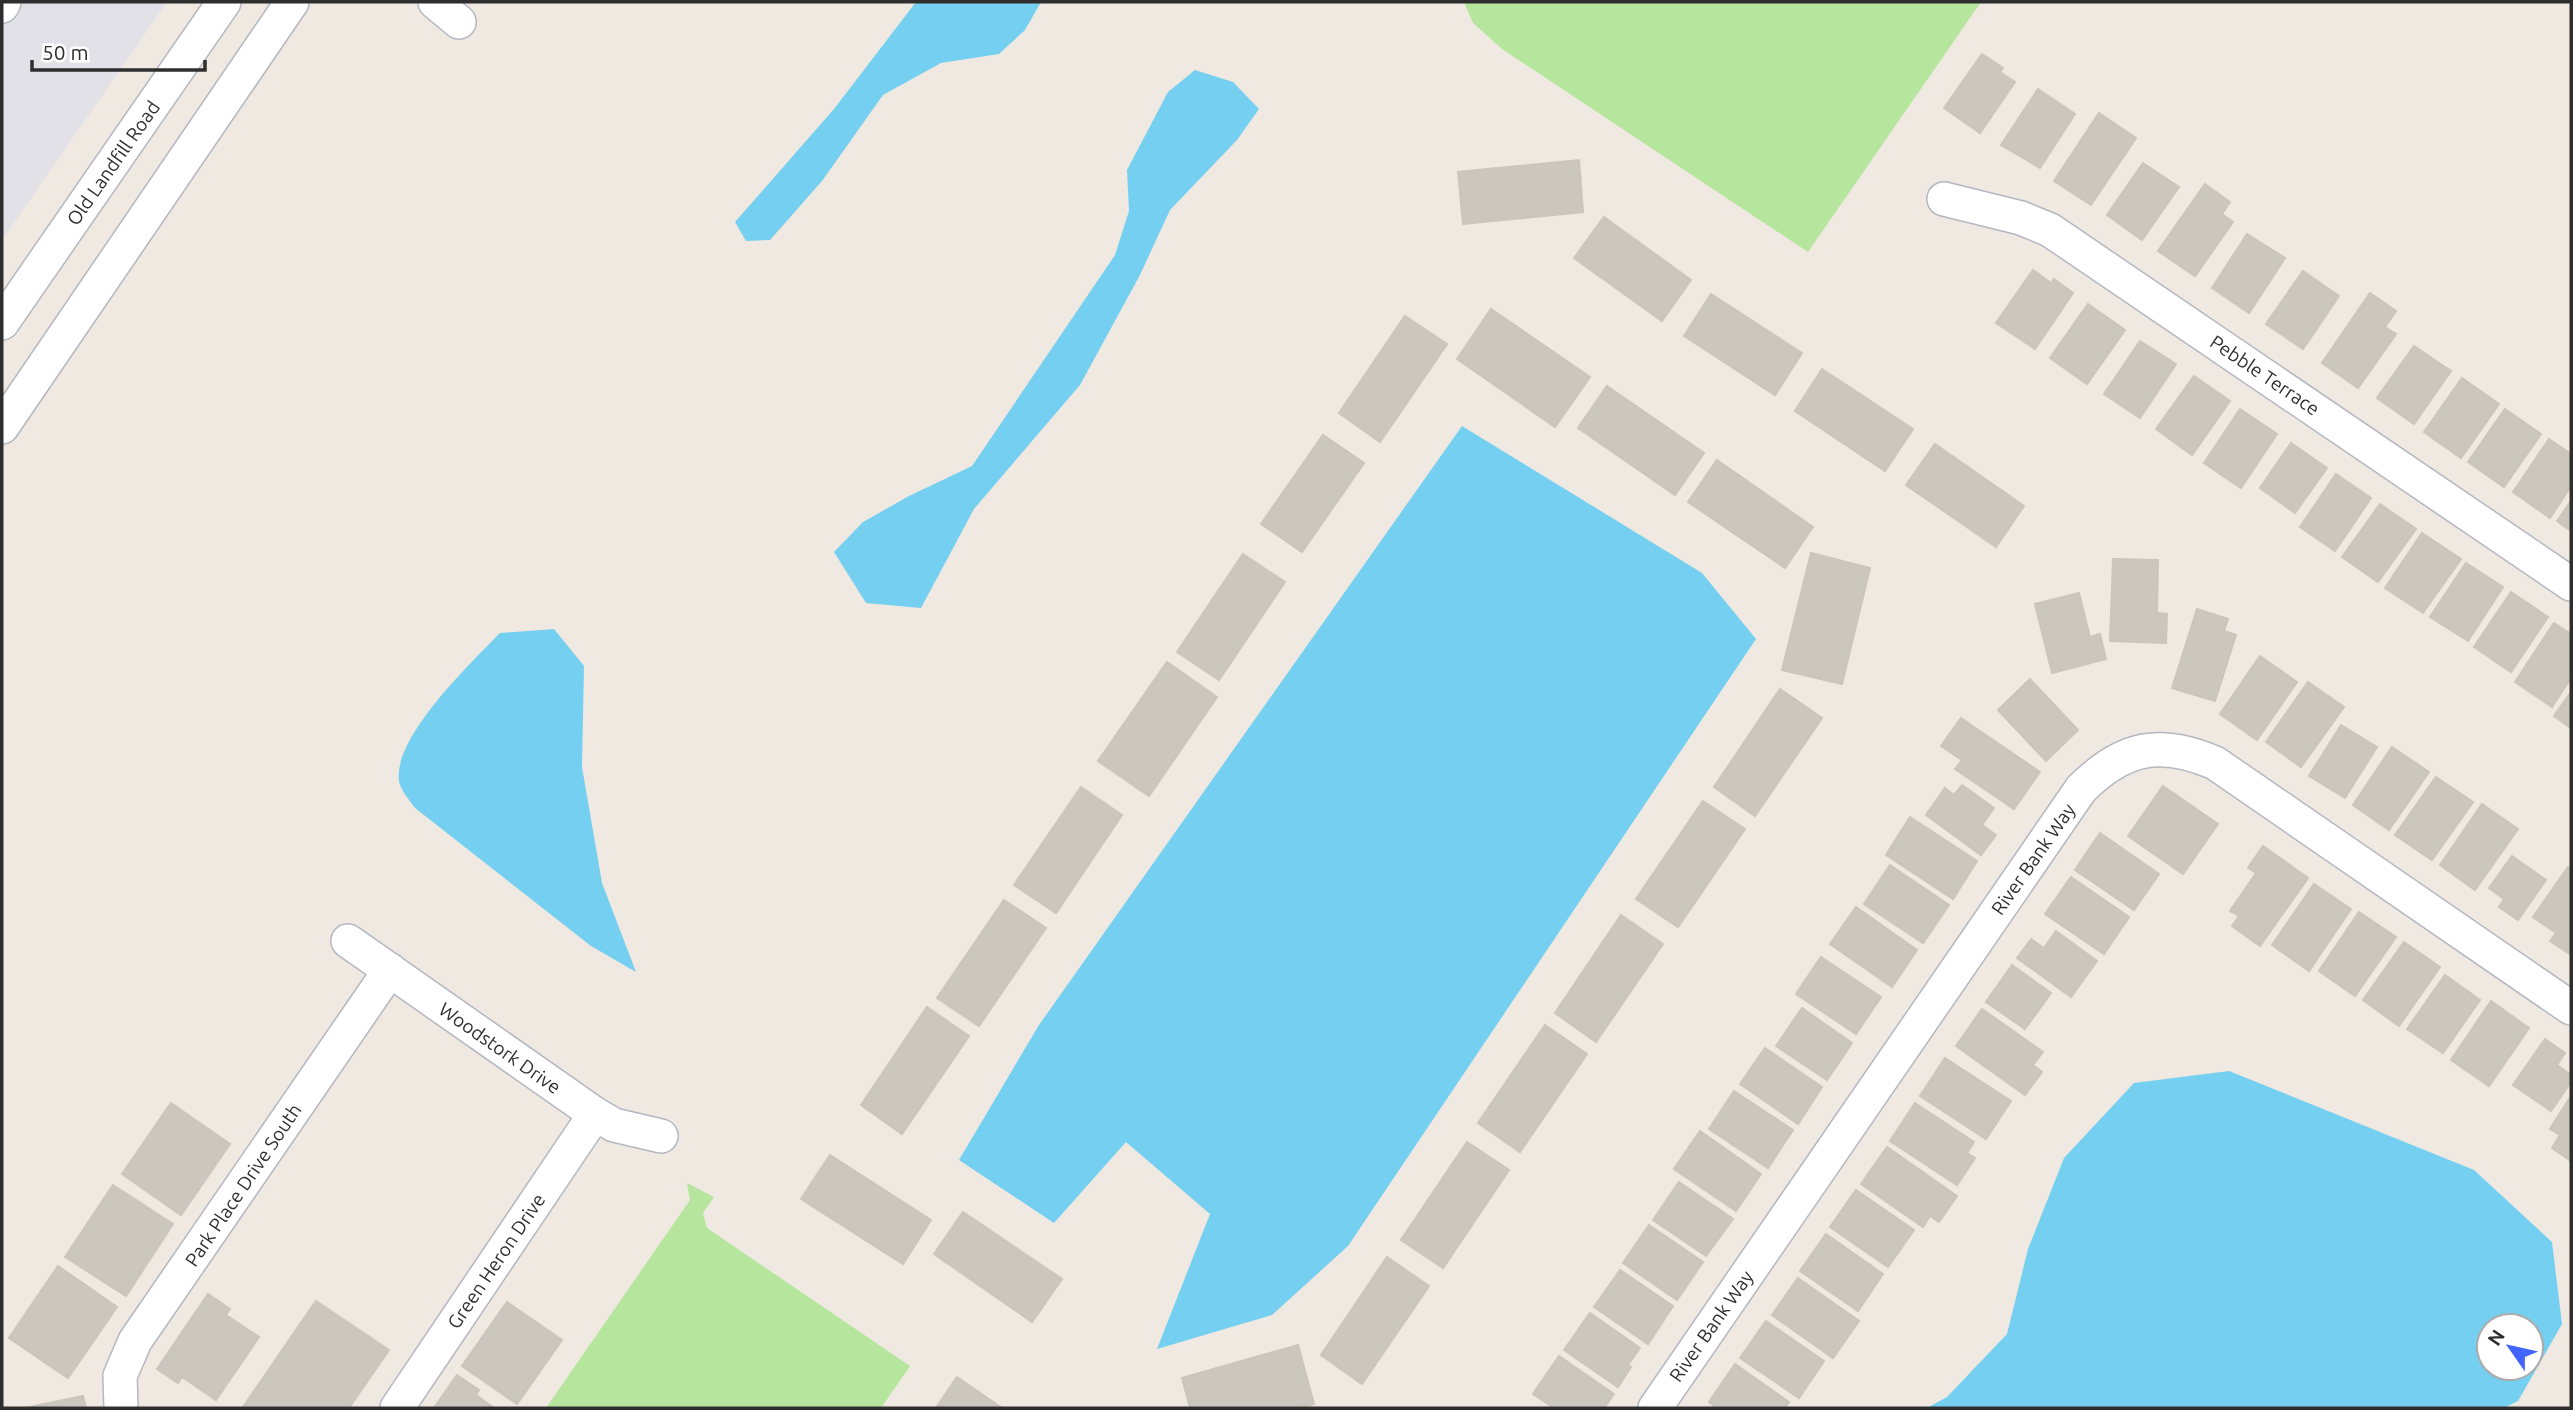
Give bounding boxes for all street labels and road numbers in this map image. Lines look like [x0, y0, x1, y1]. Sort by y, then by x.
street label: Old Landfill Road [62, 97, 164, 229]
street label: Pebble Terrace [2206, 330, 2324, 420]
street label: River Bank Way [1987, 799, 2079, 919]
street label: Woodstork Drive [435, 998, 565, 1098]
street label: Park Place Drive South [180, 1100, 306, 1270]
street label: Green Heron Drive [443, 1189, 549, 1333]
street label: River Bank Way [1665, 1266, 1757, 1386]

